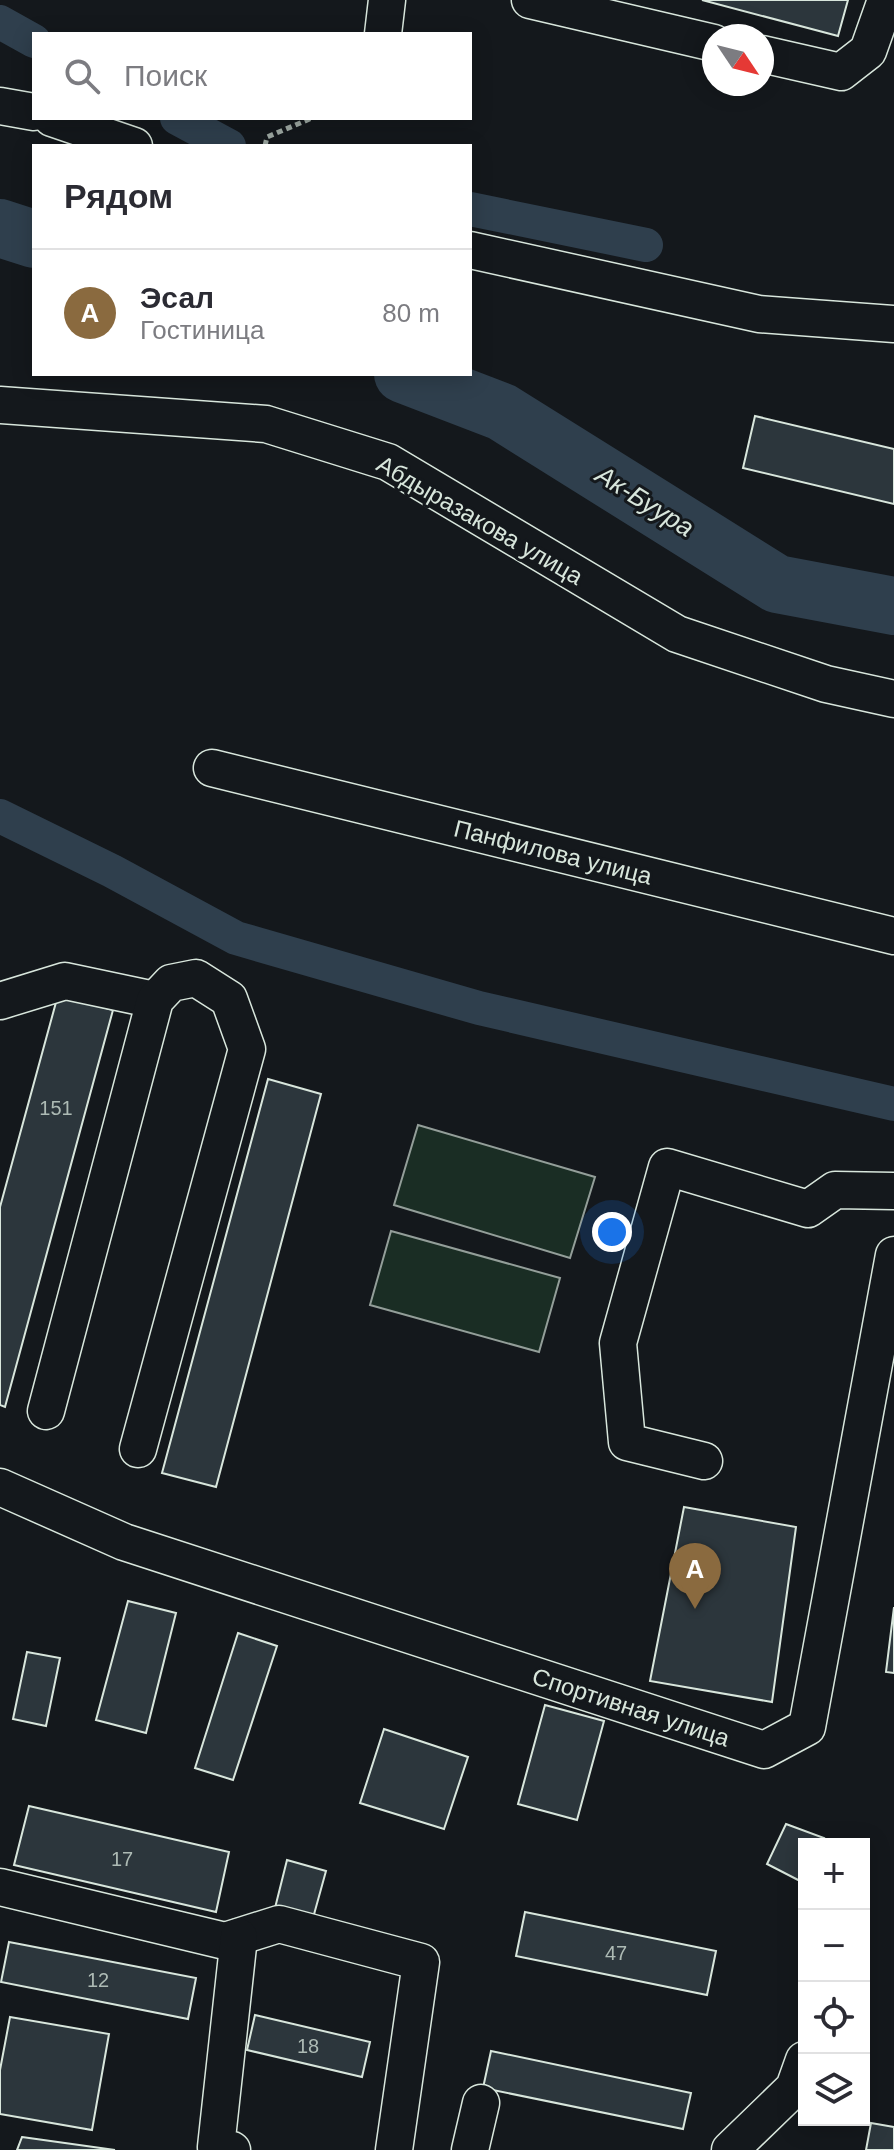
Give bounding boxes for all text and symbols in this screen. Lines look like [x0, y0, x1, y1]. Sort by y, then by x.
north arrow [702, 24, 774, 96]
search box [32, 32, 472, 120]
icon: search [60, 54, 104, 98]
text: Поиск [124, 59, 207, 92]
text: Рядом [64, 177, 173, 215]
text: Эсал [140, 281, 214, 314]
text: A [81, 298, 99, 328]
text: 80 m [382, 298, 440, 328]
text: Гостиница [140, 315, 264, 345]
street label: Абдыразакова улица [372, 450, 588, 590]
water label: Ак-Буура [589, 458, 699, 543]
street label: Панфилова улица [451, 814, 655, 890]
house number: 151 [39, 1097, 73, 1119]
your location [592, 1212, 632, 1252]
pin: A [669, 1543, 721, 1609]
street label: Спортивная улица [529, 1662, 734, 1752]
map controls [798, 1838, 870, 2126]
button: + [798, 1838, 870, 1910]
house number: 17 [111, 1848, 133, 1870]
button: − [798, 1910, 870, 1982]
house number: 47 [605, 1942, 627, 1964]
house number: 12 [87, 1969, 109, 1991]
button: locate [798, 1982, 870, 2054]
house number: 18 [297, 2035, 319, 2057]
button: layers [798, 2054, 870, 2126]

